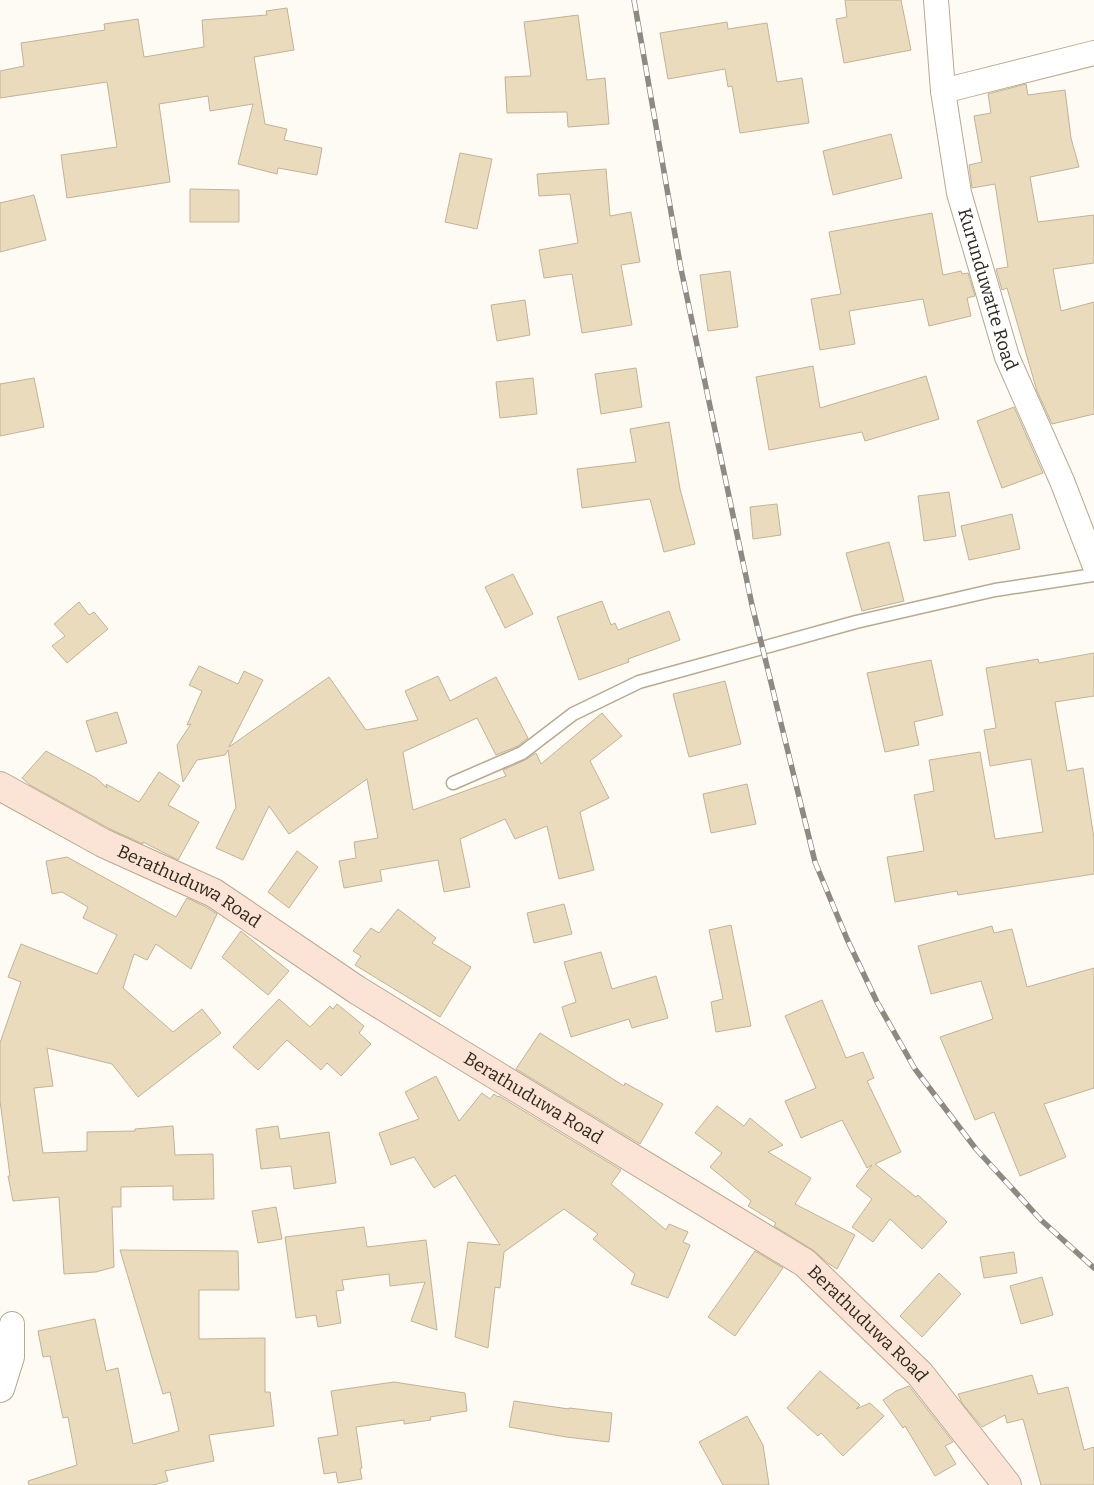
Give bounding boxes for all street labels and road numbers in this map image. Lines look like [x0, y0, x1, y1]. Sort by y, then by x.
street label: Kurunduwatte Road [953, 206, 1023, 374]
street label: Berathuduwa Road [114, 840, 265, 933]
street label: Berathuduwa Road [460, 1047, 607, 1149]
street label: Berathuduwa Road [803, 1260, 933, 1386]

